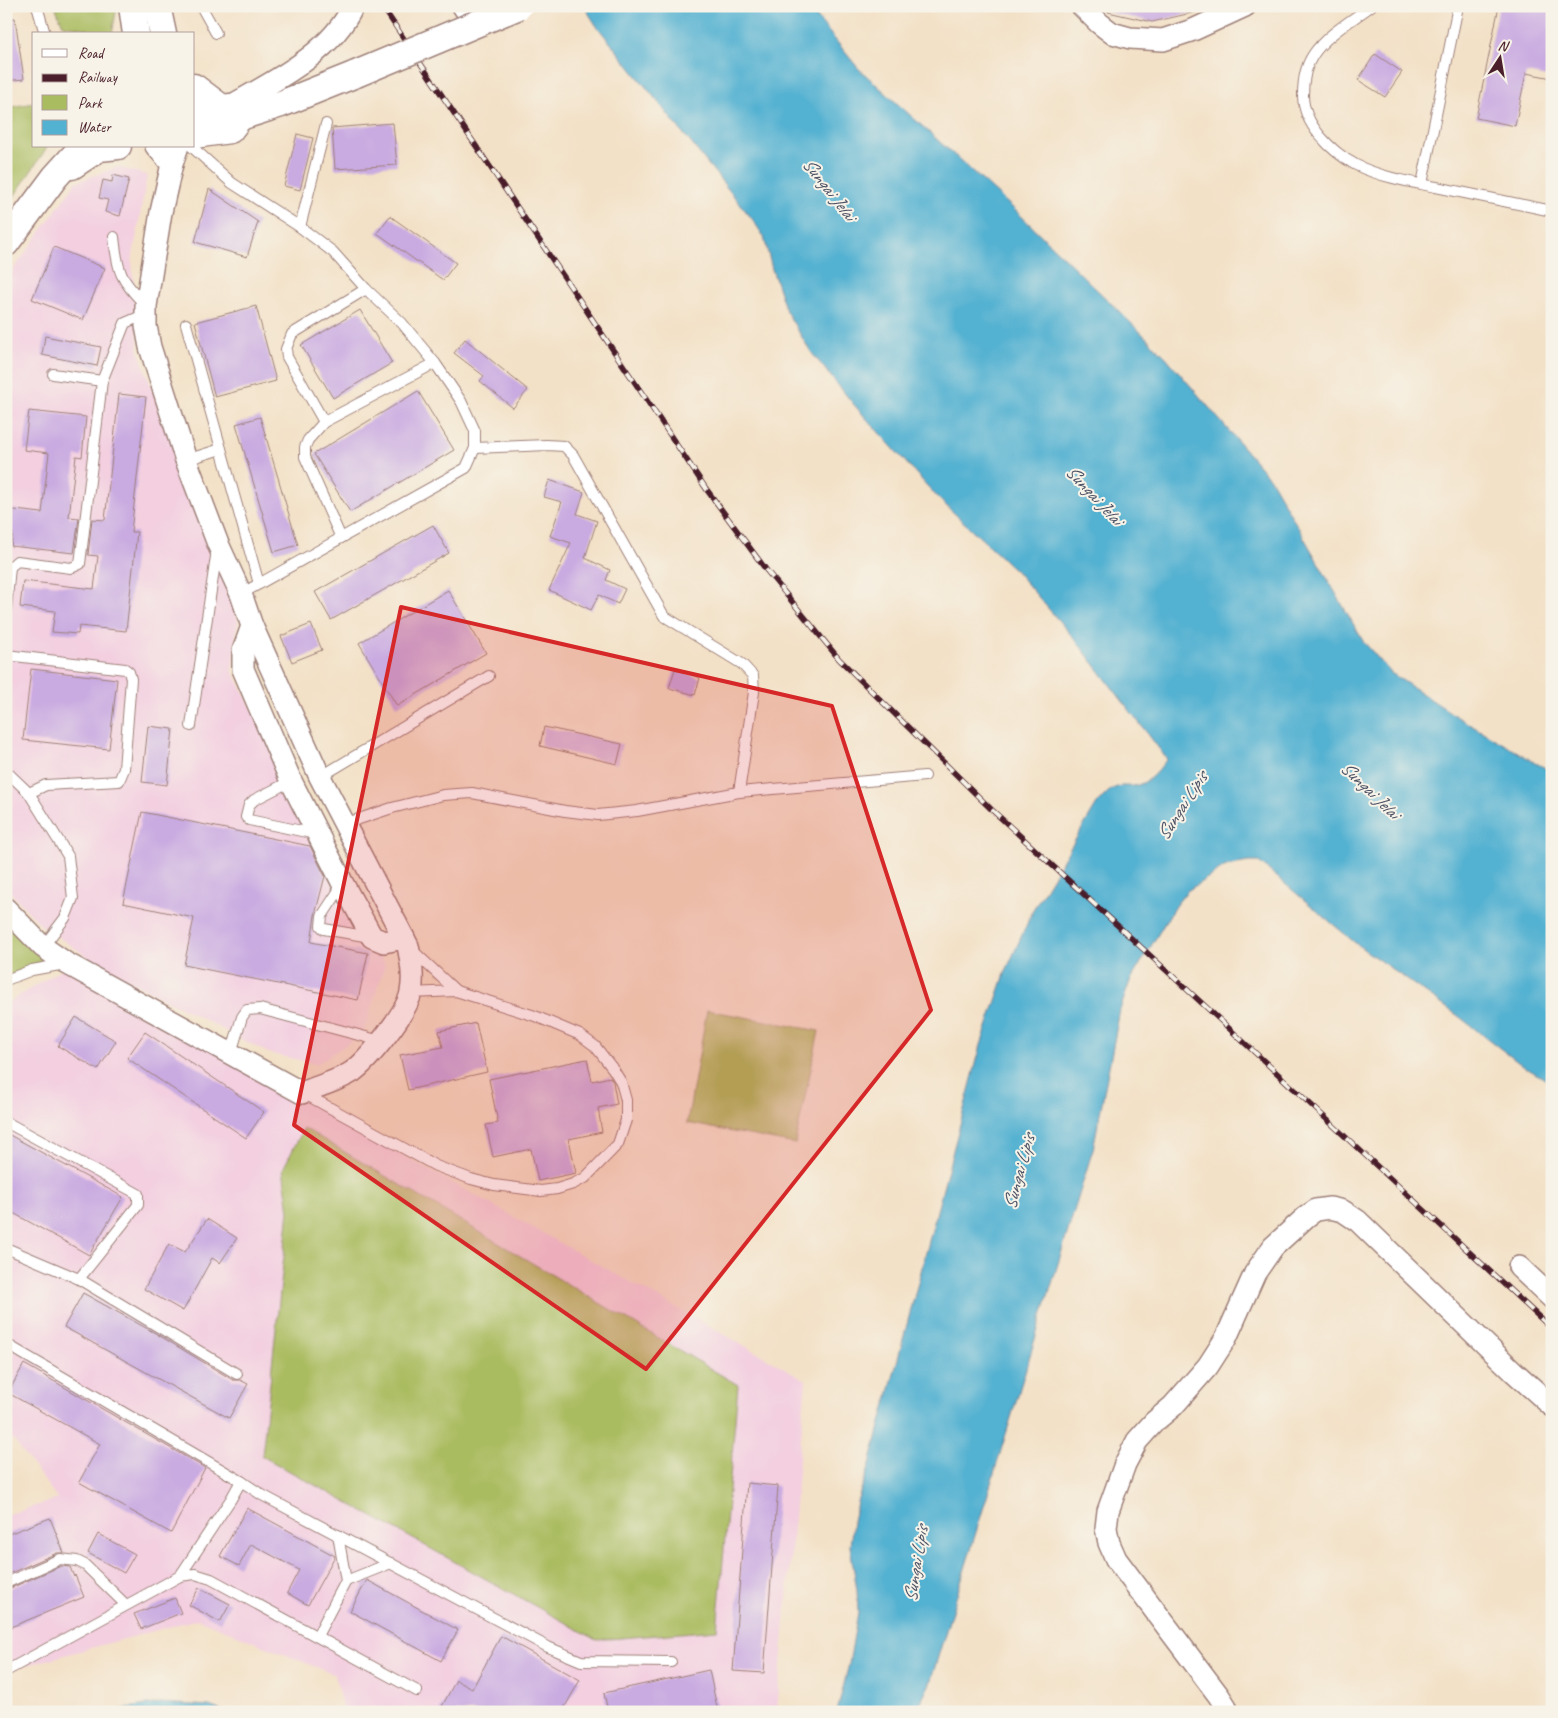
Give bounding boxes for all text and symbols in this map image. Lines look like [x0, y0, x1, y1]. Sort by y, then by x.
legend [32, 32, 195, 148]
north arrow [1476, 32, 1526, 82]
text: N [1497, 37, 1511, 55]
text: Road [78, 44, 105, 63]
text: Railway [78, 68, 119, 87]
text: Park [78, 94, 103, 113]
text: Water [78, 118, 112, 137]
water label: Sungai Jelai [797, 153, 864, 229]
water label: Sungai Jelai [1060, 460, 1131, 533]
water label: Sungai Jelai [1335, 756, 1408, 827]
water label: Sungai Lipis [1151, 765, 1215, 844]
water label: Sungai Lipis [998, 1129, 1041, 1212]
water label: Sungai Lipis [898, 1521, 934, 1603]

